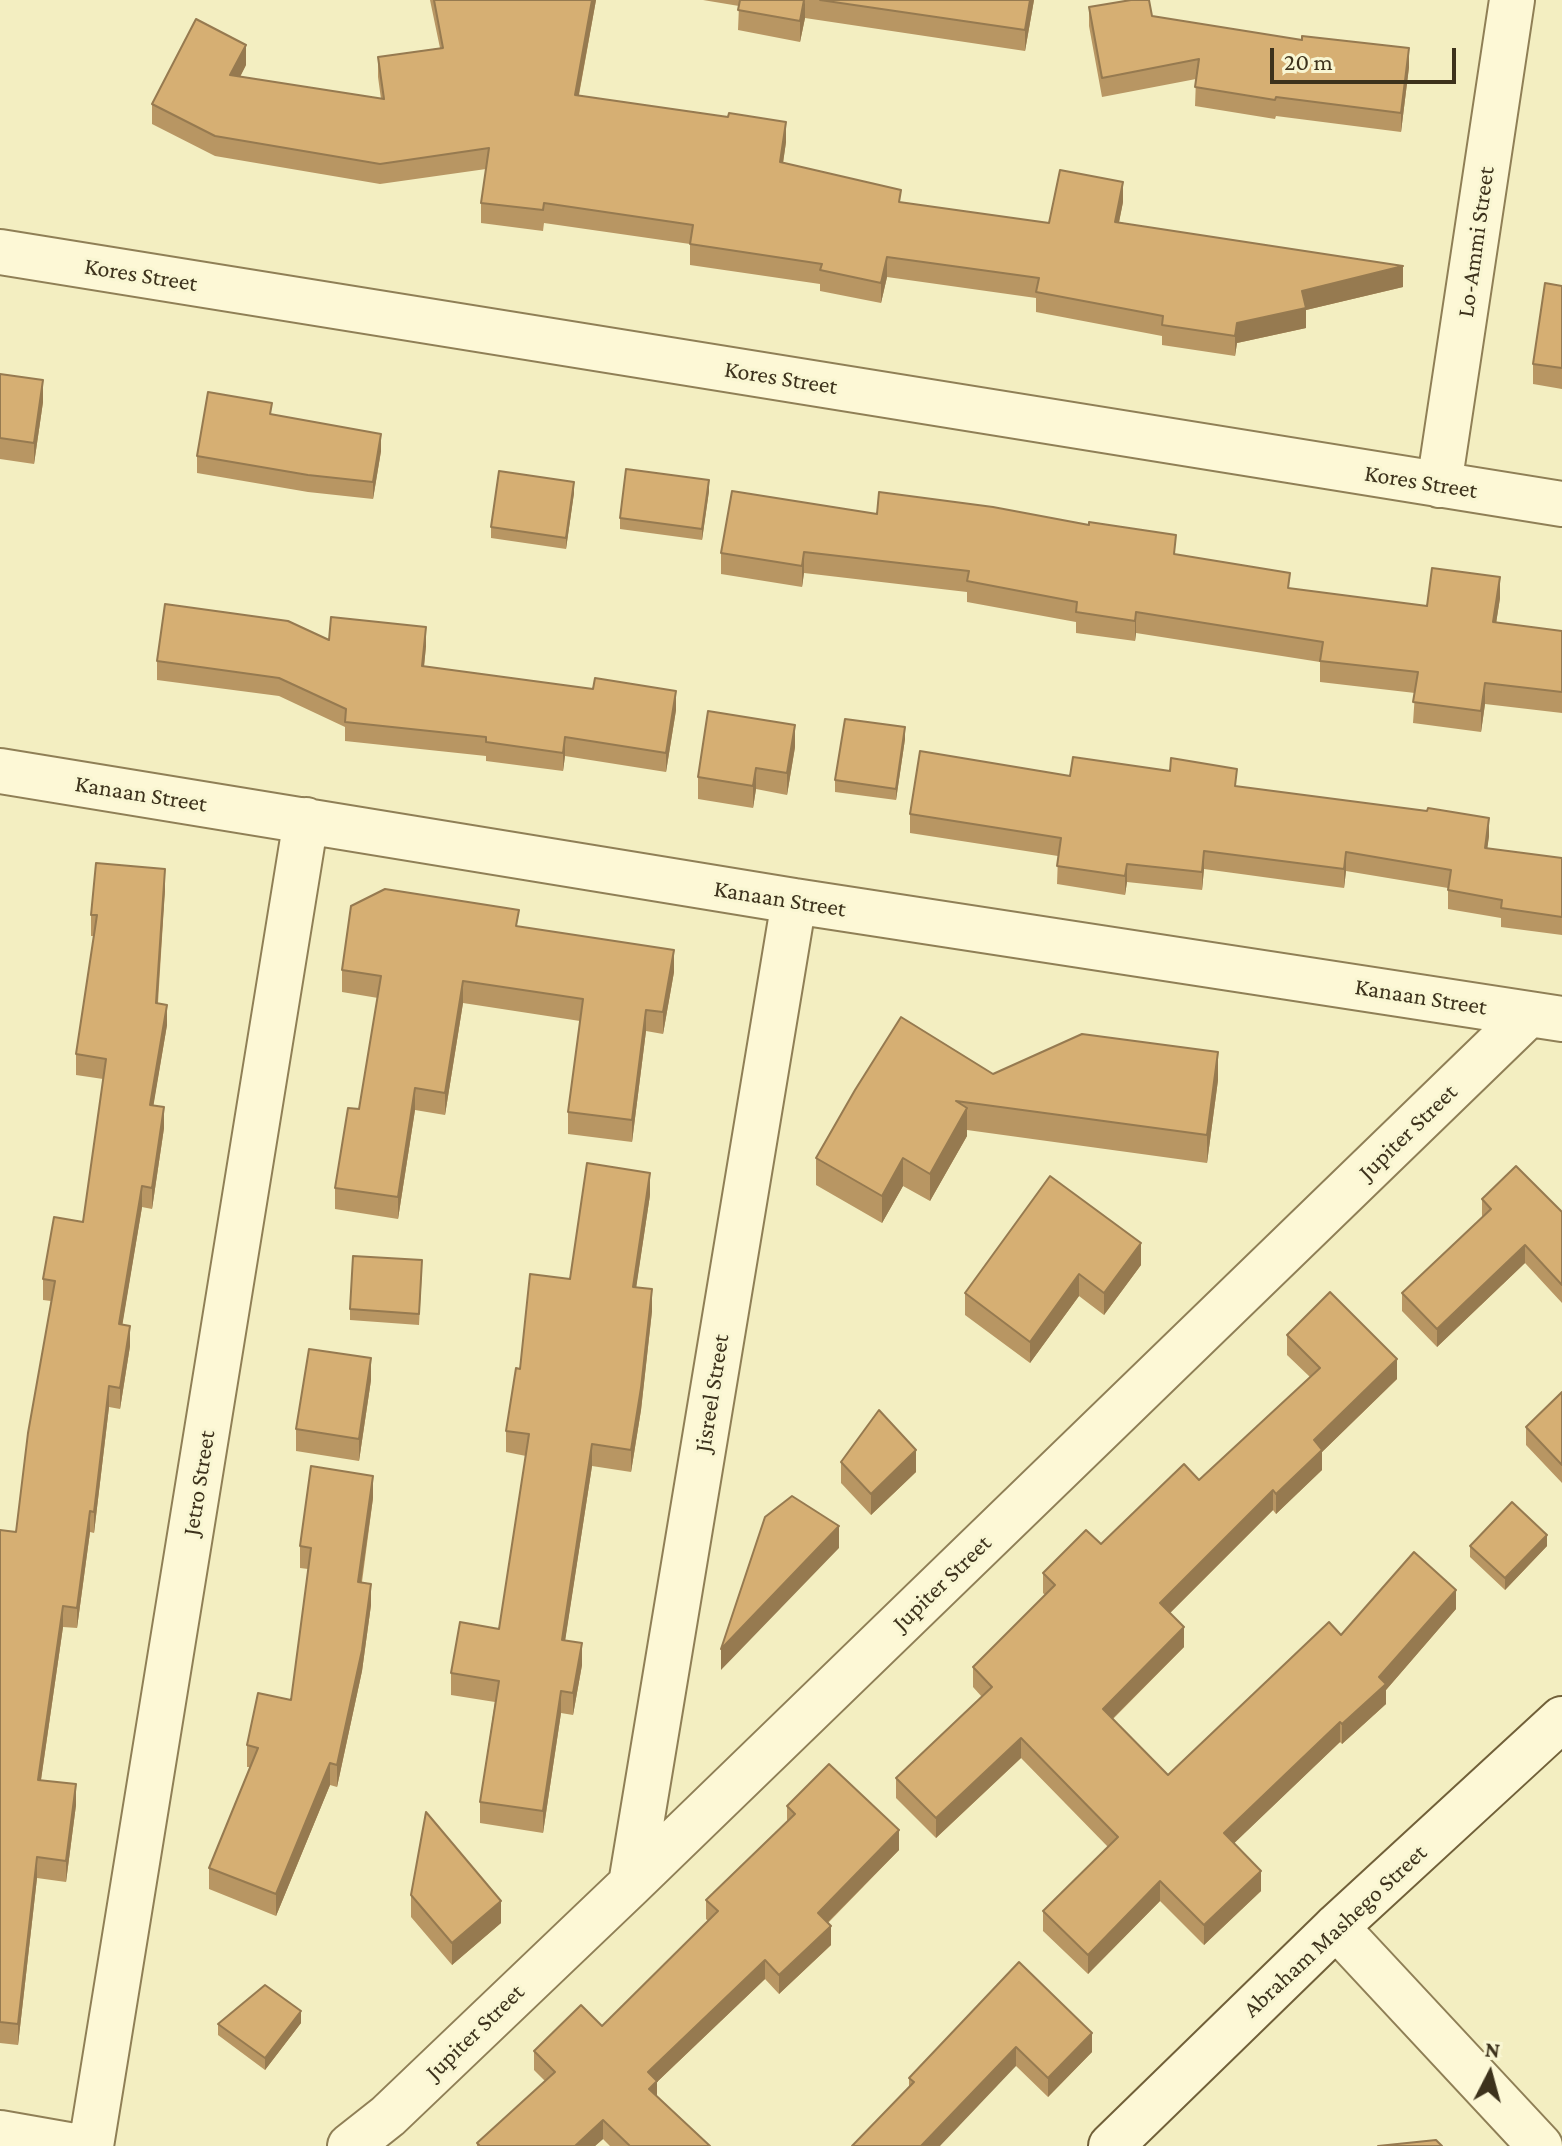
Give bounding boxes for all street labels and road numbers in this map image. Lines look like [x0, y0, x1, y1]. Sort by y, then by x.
street label: Lo-Ammi Street [1451, 165, 1501, 319]
street label: Kores Street [82, 252, 200, 298]
street label: Kores Street [722, 355, 840, 401]
street label: Kores Street [1362, 459, 1480, 505]
street label: Kanaan Street [73, 769, 209, 819]
street label: Kanaan Street [712, 874, 848, 924]
street label: Kanaan Street [1353, 972, 1489, 1022]
street label: Jupiter Street [1353, 1078, 1463, 1186]
street label: Jisreel Street [688, 1332, 736, 1454]
street label: Jetro Street [176, 1428, 222, 1538]
street label: Jupiter Street [887, 1529, 997, 1637]
street label: Abraham Mashego Street [1237, 1838, 1433, 2024]
street label: Jupiter Street [420, 1978, 530, 2086]

